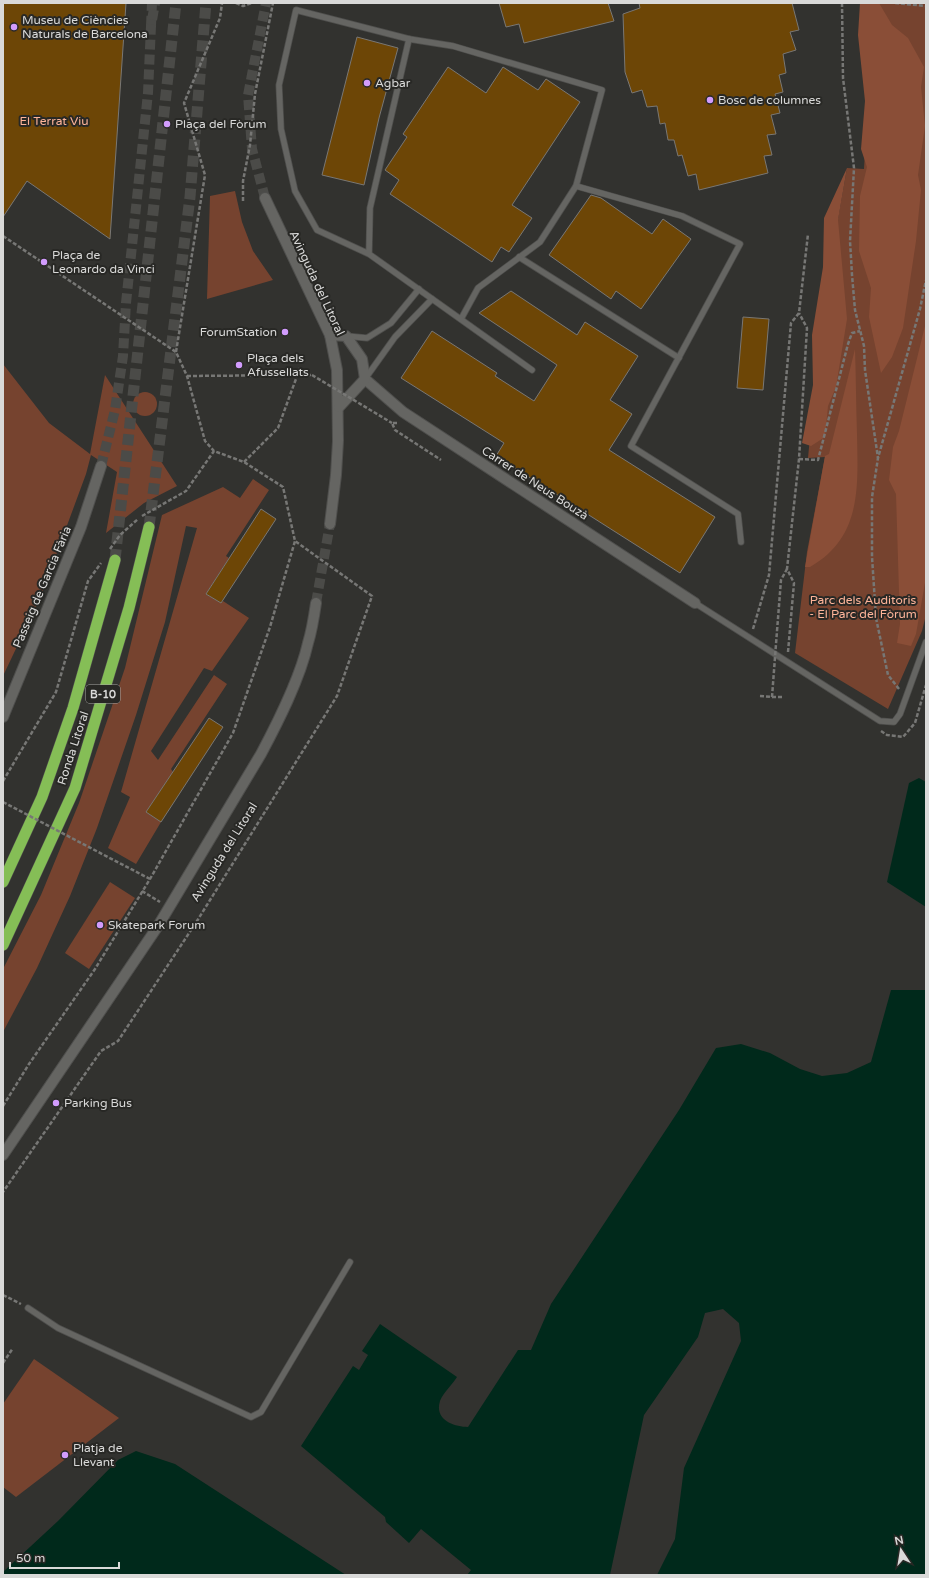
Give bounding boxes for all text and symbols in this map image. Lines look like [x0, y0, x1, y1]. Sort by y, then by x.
place label: Museu de Ciències Naturals de Barcelona [22, 13, 148, 41]
marker: Museu de Ciències Naturals de Barcelona [9, 22, 19, 32]
place label: Agbar [375, 76, 411, 90]
marker: Agbar [362, 78, 372, 88]
place label: Bosc de columnes [718, 93, 821, 107]
marker: Bosc de columnes [705, 95, 715, 105]
park label: El Terrat Viu [19, 114, 89, 128]
place label: Plaça del Fòrum [175, 117, 267, 131]
marker: Plaça del Fòrum [162, 119, 172, 129]
street label: Avinguda del Litoral [287, 228, 347, 338]
place label: Plaça de Leonardo da Vinci [52, 248, 155, 276]
marker: Plaça de Leonardo da Vinci [39, 257, 49, 267]
place label: ForumStation [200, 325, 277, 339]
marker: ForumStation [280, 327, 290, 337]
place label: Plaça dels Afussellats [247, 351, 309, 379]
marker: Plaça dels Afussellats [234, 360, 244, 370]
street label: Carrer de Neus Bouzà [479, 443, 591, 523]
street label: Passeig de Garcia Fària [10, 524, 74, 650]
park label: Parc dels Auditoris - El Parc del Fòrum [809, 593, 917, 621]
road number: B-10 [86, 685, 120, 703]
street label: Ronda Litoral [55, 709, 91, 787]
street label: Avinguda del Litoral [188, 800, 260, 904]
place label: Skatepark Forum [108, 918, 205, 932]
marker: Skatepark Forum [95, 920, 105, 930]
place label: Parking Bus [64, 1096, 132, 1110]
marker: Parking Bus [51, 1098, 61, 1108]
place label: Platja de Llevant [73, 1441, 123, 1469]
marker: Platja de Llevant [60, 1450, 70, 1460]
north arrow [881, 1530, 921, 1570]
text: N [893, 1533, 905, 1548]
scale bar [10, 1544, 119, 1570]
text: 50 m [16, 1551, 45, 1565]

